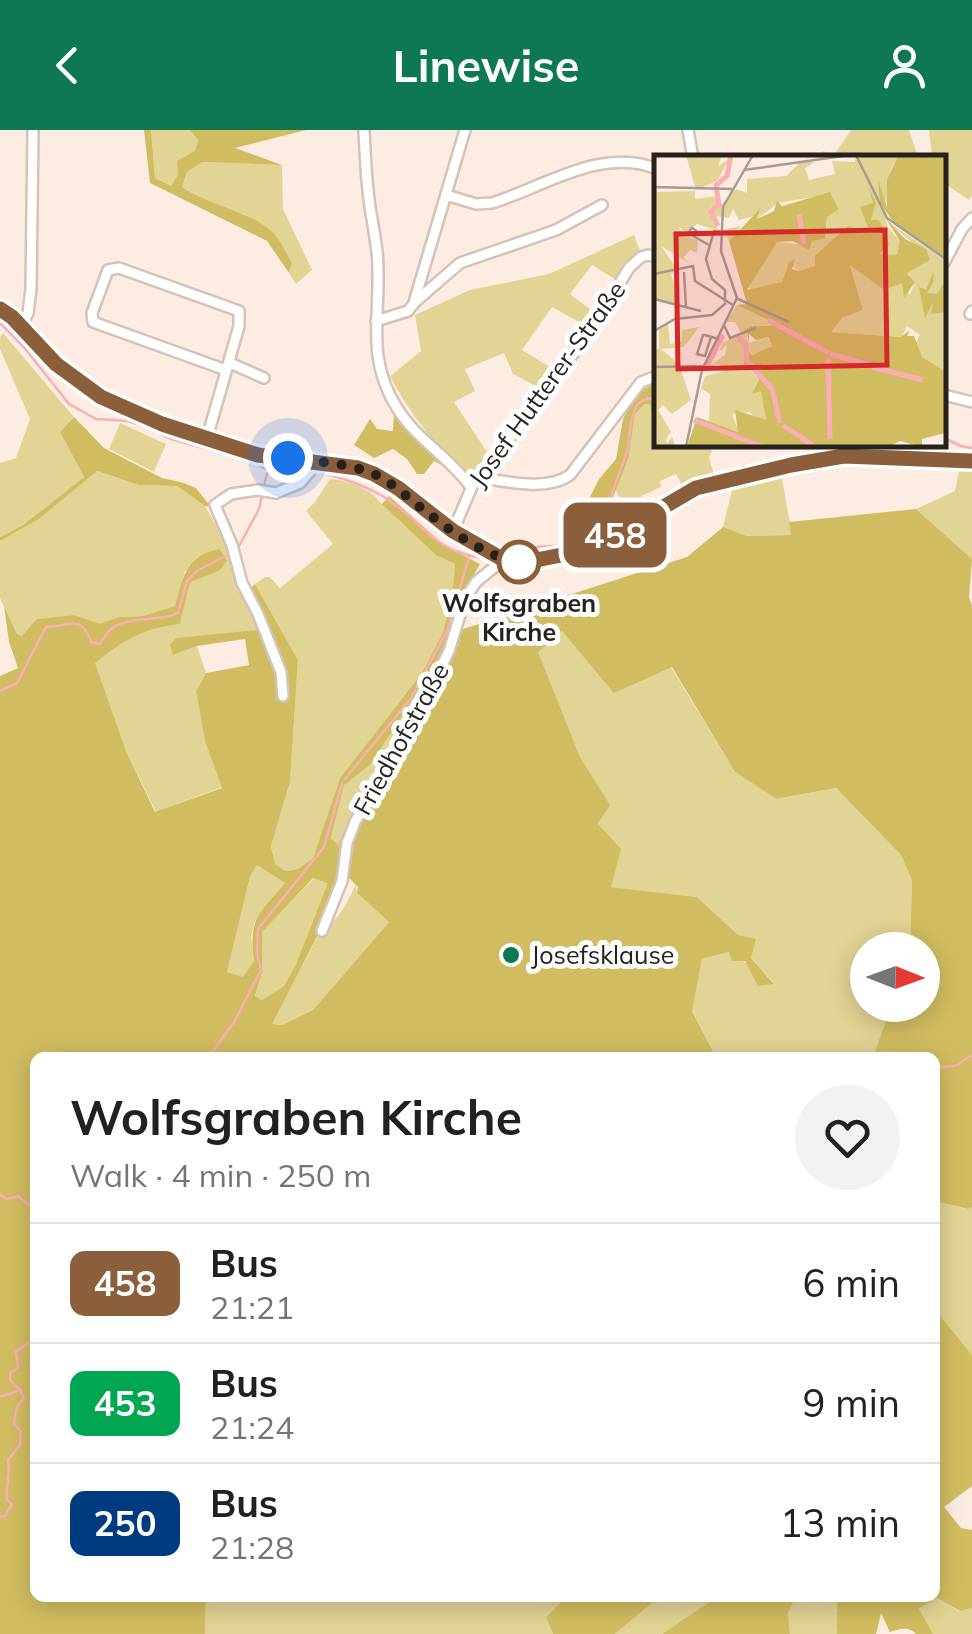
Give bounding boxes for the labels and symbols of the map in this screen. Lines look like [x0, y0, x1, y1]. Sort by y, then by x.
inset map [654, 155, 947, 448]
street label: Josef Hutterer-Straße [462, 275, 632, 493]
your location [263, 433, 313, 483]
line badge: 458 [558, 502, 672, 568]
marker: Wolfsgraben Kirche [498, 541, 540, 583]
place label: Wolfsgraben Kirche [442, 587, 596, 647]
street label: Friedhofstraße [346, 657, 455, 820]
north arrow [850, 932, 940, 1022]
place label: Josefsklause [531, 939, 674, 970]
marker: Josefsklause [500, 944, 522, 966]

